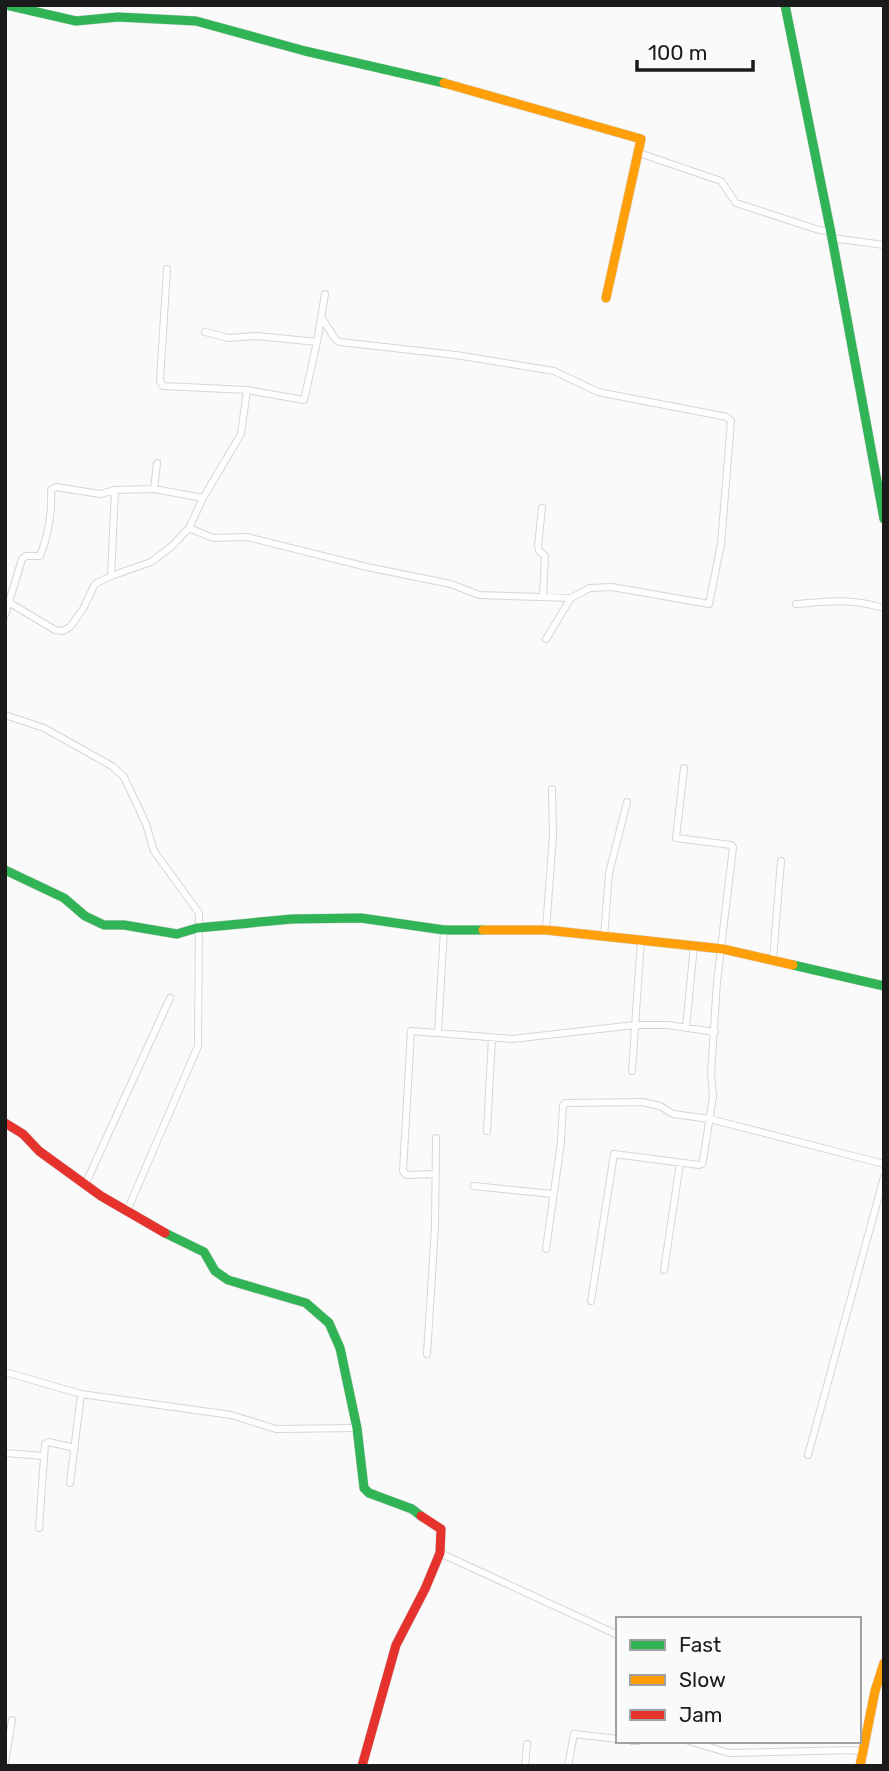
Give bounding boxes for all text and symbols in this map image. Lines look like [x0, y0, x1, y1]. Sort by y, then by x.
scale bar [637, 28, 752, 72]
text: 100 m [648, 40, 707, 65]
legend [616, 1617, 861, 1743]
text: Fast [679, 1632, 721, 1657]
text: Slow [679, 1667, 726, 1692]
text: Jam [679, 1702, 723, 1727]

